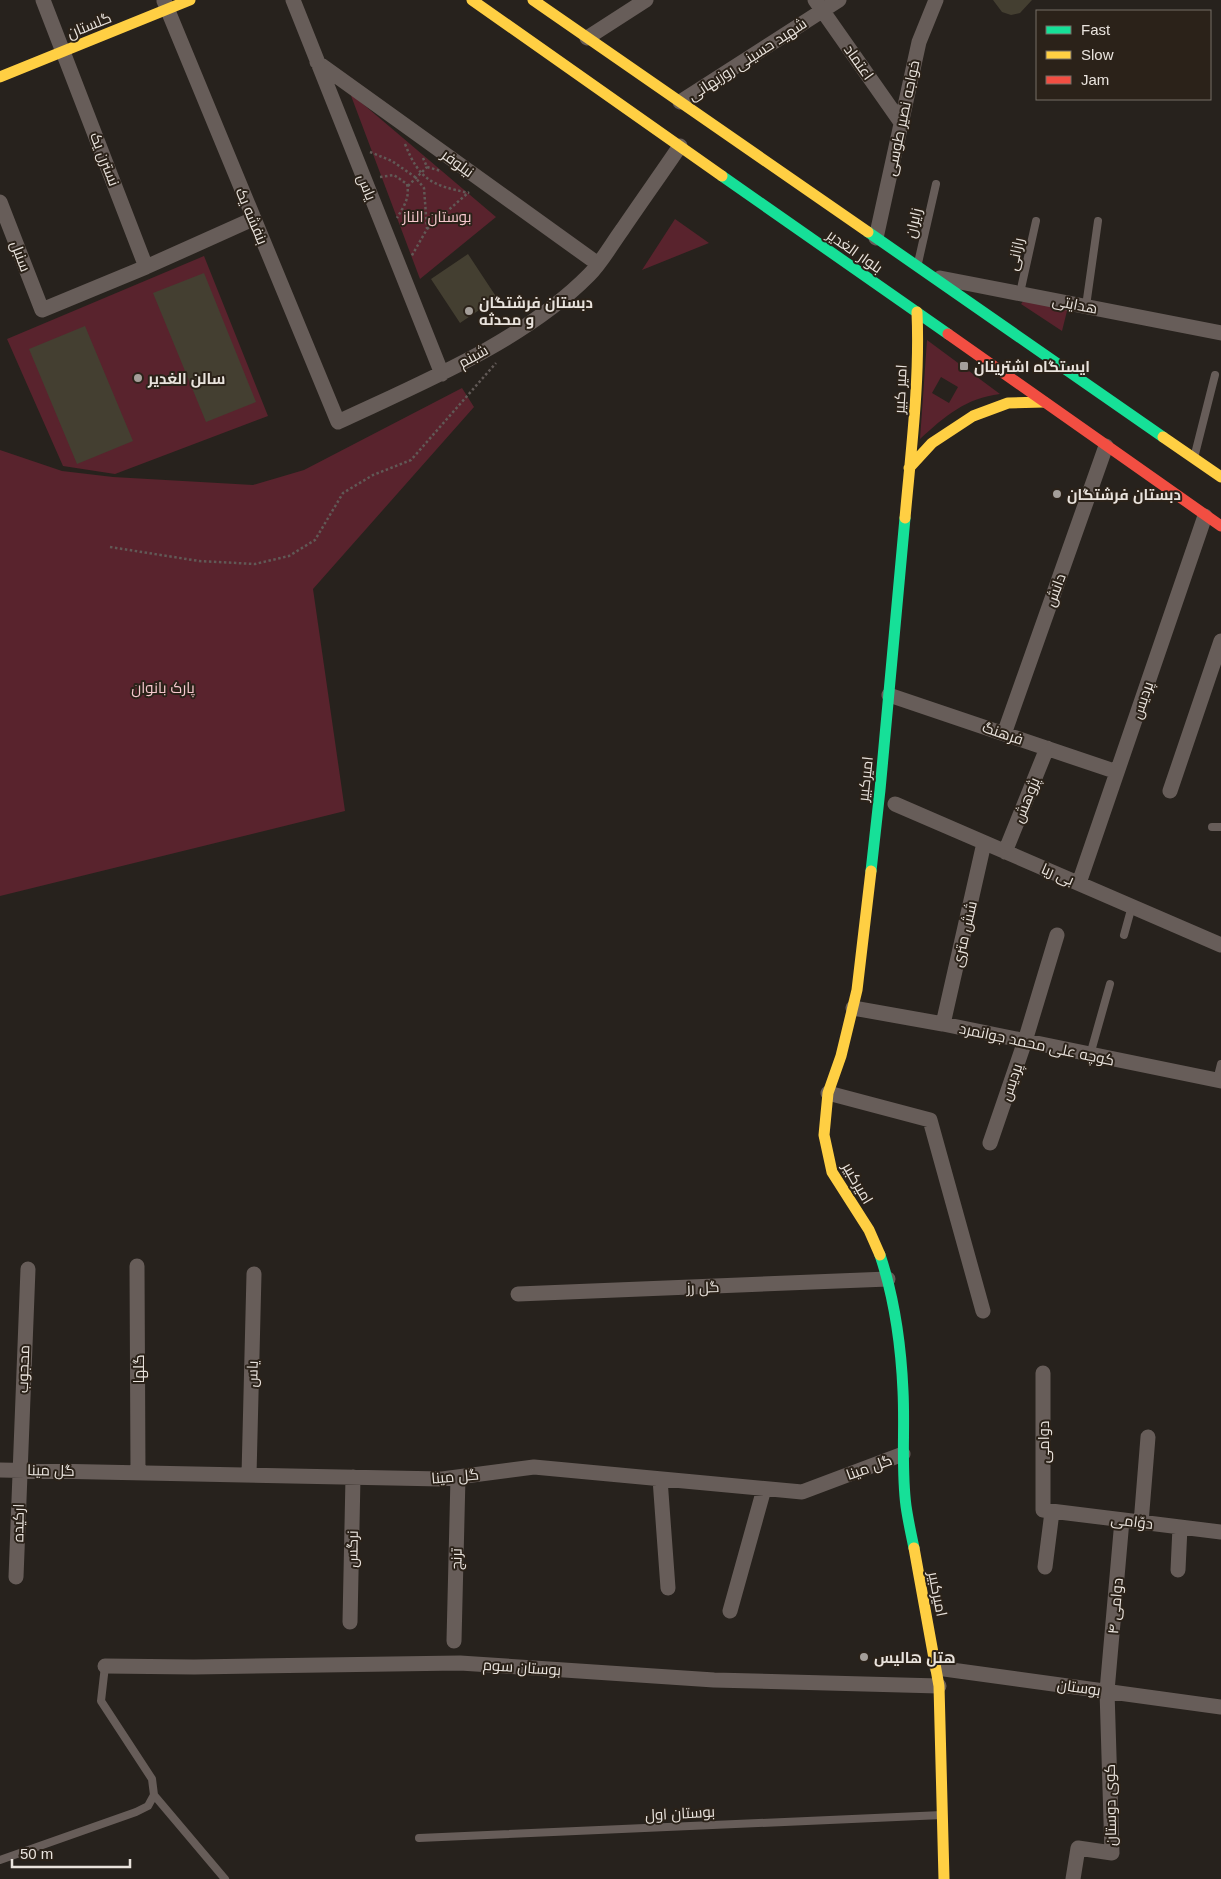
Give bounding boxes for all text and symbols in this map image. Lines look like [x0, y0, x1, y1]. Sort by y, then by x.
street label: گلستان [64, 8, 114, 43]
legend [1036, 10, 1211, 100]
street label: شهید حسینی روزبهانی [684, 14, 811, 105]
text: Fast [1081, 21, 1111, 38]
street label: اعتماد [841, 41, 877, 83]
text: Slow [1081, 46, 1114, 63]
street label: خواجه نصیر طوسی [881, 59, 924, 178]
text: Jam [1081, 71, 1109, 88]
street label: نسترن یک [85, 130, 123, 189]
street label: نیلوفر [437, 145, 477, 181]
street label: یاس [352, 171, 380, 203]
street label: بنفشه یک [232, 185, 272, 247]
street label: زایران [901, 206, 927, 240]
park label: بوستان الناز [401, 208, 472, 227]
street label: بلوار الغدیر [823, 225, 886, 277]
street label: رازانی [1003, 236, 1029, 272]
street label: سنبل [6, 238, 35, 275]
street label: هدایتی [1051, 291, 1099, 319]
place label: دبستان فرشتگان و محدثه [479, 294, 593, 329]
marker: دبستان فرشتگان و محدثه [463, 305, 475, 317]
street label: شبنم [455, 341, 492, 373]
place label: ایستگاه اشترینان [974, 358, 1090, 376]
marker: ایستگاه اشترینان [958, 360, 970, 372]
street label: امیر کبیر [890, 364, 911, 415]
place label: سالن الغدیر [147, 370, 225, 388]
marker: سالن الغدیر [132, 372, 144, 384]
place label: دبستان فرشتگان [1067, 486, 1181, 504]
marker: دبستان فرشتگان [1051, 488, 1063, 500]
street label: دانش [1041, 571, 1071, 610]
park label: پارک بانوان [131, 679, 195, 698]
street label: پردیس [1128, 679, 1158, 722]
street label: فرهنگ [980, 718, 1026, 749]
street label: امیرکبیر [854, 756, 877, 804]
street label: پژوهش [1009, 775, 1045, 826]
street label: بی ریا [1038, 860, 1077, 890]
street label: شش متری [948, 899, 982, 969]
street label: کوچه علی محمد جوانمرد [958, 1019, 1116, 1071]
street label: پردیس [997, 1061, 1027, 1104]
street label: امیرکبیر [838, 1158, 877, 1207]
street label: گل رز [685, 1278, 720, 1298]
street label: محجوب [14, 1345, 33, 1393]
street label: گلها [130, 1354, 149, 1384]
street label: یاس [243, 1361, 263, 1387]
street label: دوامی [1035, 1421, 1054, 1463]
street label: گل مینا [844, 1451, 895, 1485]
street label: گل مینا [27, 1461, 75, 1481]
street label: گل مینا [431, 1465, 480, 1489]
street label: ارکیده [9, 1504, 28, 1542]
street label: دوّامی [1110, 1510, 1154, 1534]
street label: نرگس [343, 1530, 363, 1568]
street label: ترنج [447, 1548, 468, 1570]
street label: امیرکبیر [924, 1569, 951, 1618]
street label: دوامی ۴ [1104, 1577, 1128, 1635]
place label: هتل هالیس [874, 1649, 956, 1667]
marker: هتل هالیس [858, 1651, 870, 1663]
street label: بوستان سوم [482, 1656, 562, 1680]
street label: بوستان [1056, 1676, 1102, 1700]
street label: کوی دوستان [1101, 1764, 1121, 1846]
street label: بوستان اول [644, 1803, 716, 1825]
scale bar [12, 1836, 130, 1868]
text: 50 m [20, 1845, 53, 1862]

